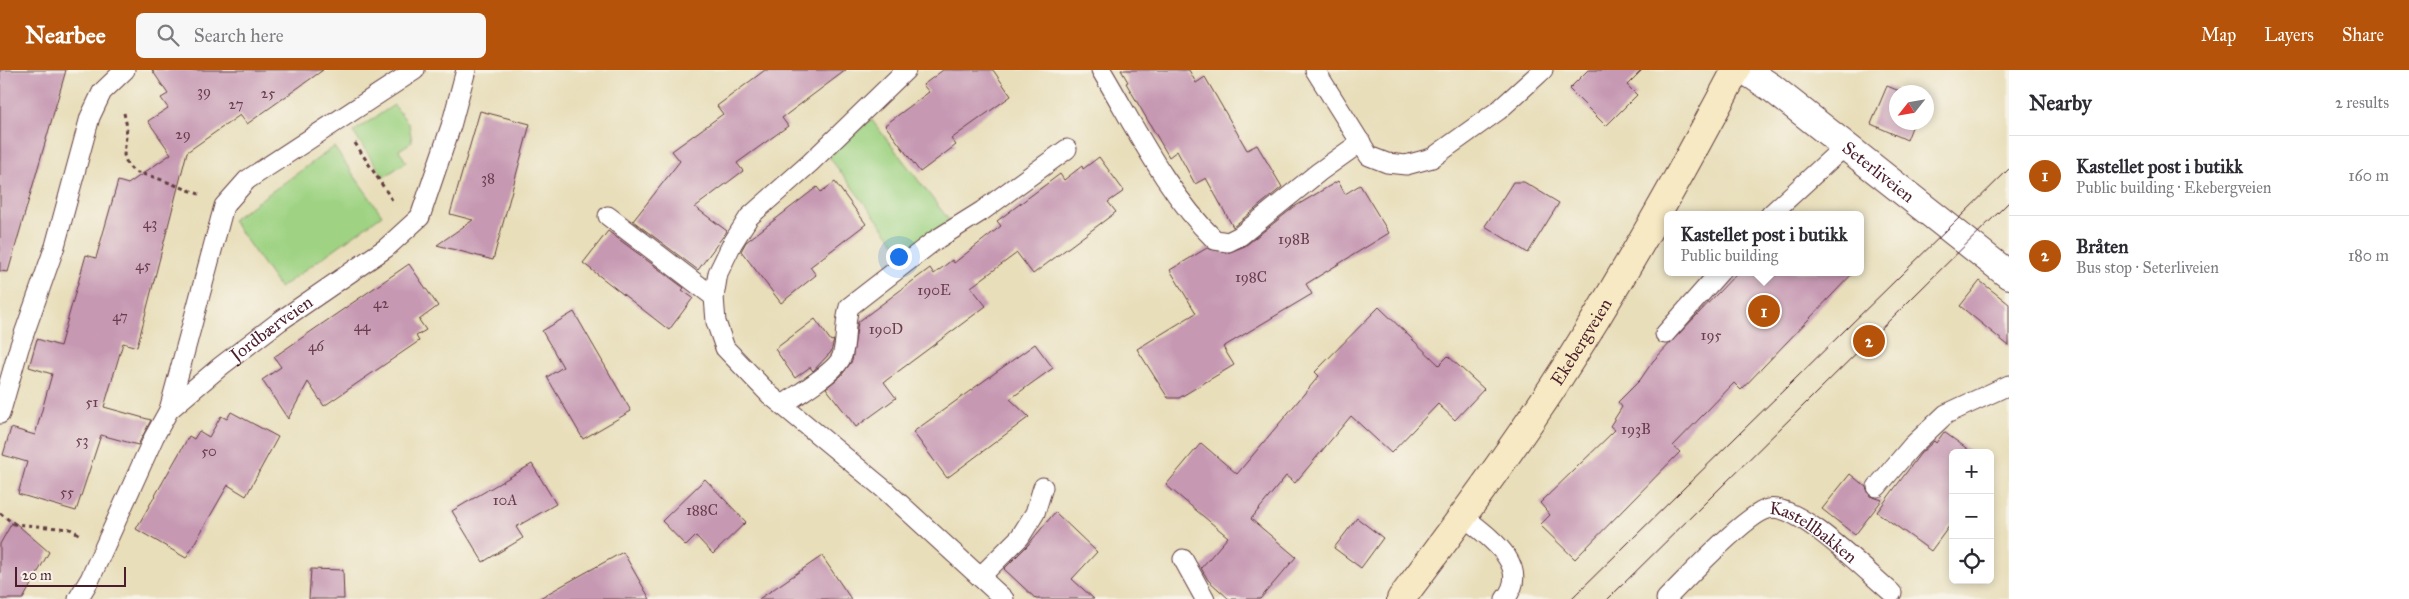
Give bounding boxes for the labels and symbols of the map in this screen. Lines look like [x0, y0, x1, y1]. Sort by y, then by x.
house number: 39 [197, 82, 211, 100]
house number: 25 [261, 84, 275, 102]
north arrow [1889, 85, 1934, 130]
house number: 27 [229, 95, 244, 113]
house number: 29 [175, 125, 191, 143]
street label: Seterliveien [1838, 137, 1919, 207]
house number: 38 [481, 169, 495, 187]
house number: 43 [143, 214, 157, 232]
house number: 198B [1278, 230, 1310, 248]
your location [886, 244, 912, 270]
house number: 45 [135, 256, 151, 274]
house number: 198C [1235, 268, 1267, 286]
house number: 190E [917, 281, 951, 299]
street label: Jordbærveien [224, 291, 317, 368]
pin: 1 [1748, 292, 1780, 330]
house number: 42 [373, 294, 389, 312]
street label: Ekebergveien [1546, 294, 1617, 390]
house number: 47 [112, 307, 128, 325]
house number: 44 [354, 317, 371, 335]
house number: 190D [869, 320, 903, 338]
pin: 2 [1853, 322, 1885, 360]
house number: 195 [1701, 326, 1721, 344]
house number: 46 [308, 337, 325, 355]
house number: 51 [86, 393, 99, 411]
house number: 193B [1621, 420, 1651, 438]
house number: 53 [76, 431, 88, 449]
house number: 50 [201, 442, 217, 460]
house number: 55 [60, 483, 74, 501]
house number: 10A [493, 491, 517, 509]
street label: Kastellbakken [1768, 497, 1862, 568]
house number: 188C [686, 501, 718, 519]
scale bar [15, 564, 126, 587]

